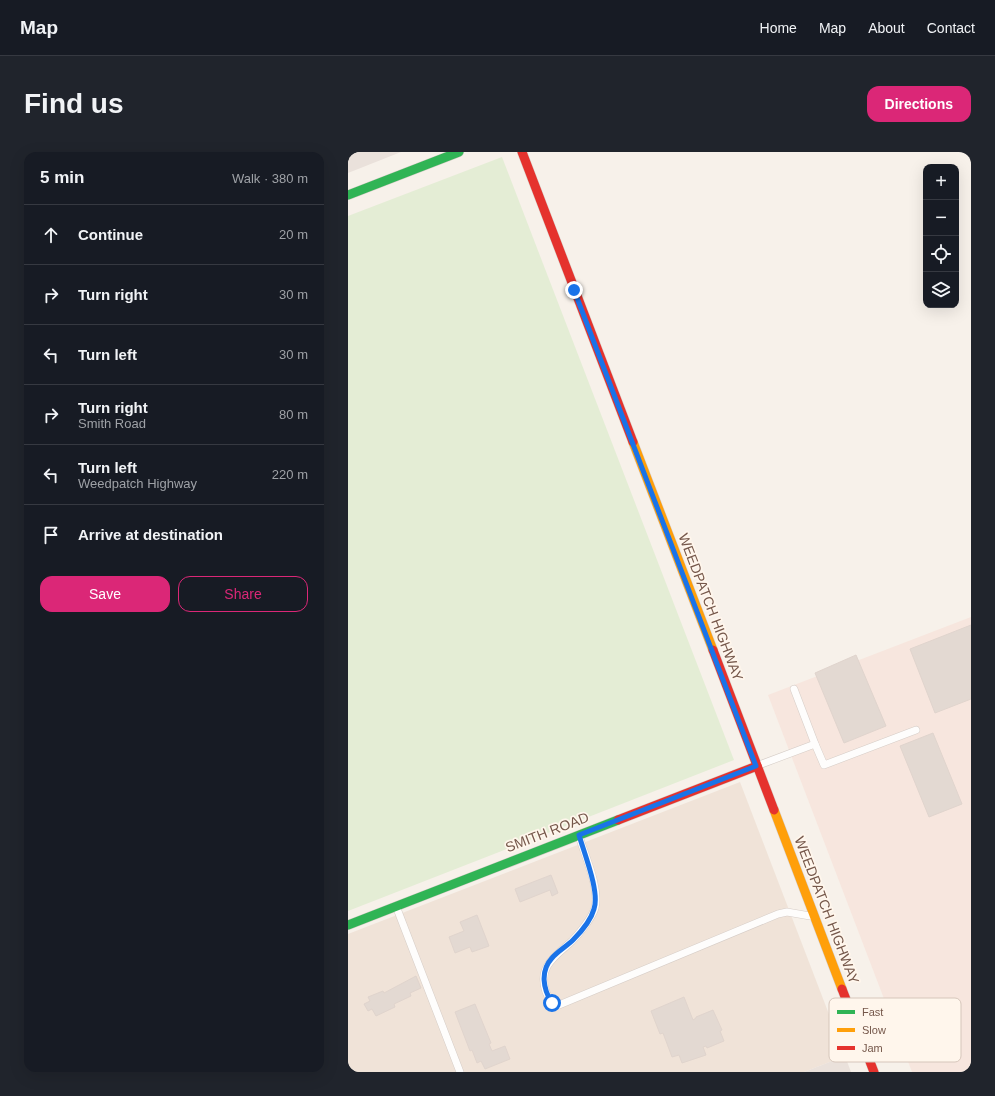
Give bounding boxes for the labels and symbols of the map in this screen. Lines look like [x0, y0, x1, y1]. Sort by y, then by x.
route end [565, 281, 583, 299]
street label: WEEDPATCH HIGHWAY [675, 531, 747, 684]
street label: SMITH ROAD [503, 809, 591, 855]
street label: WEEDPATCH HIGHWAY [791, 834, 863, 987]
route start [543, 994, 561, 1012]
legend [829, 998, 961, 1062]
text: Fast [862, 1006, 883, 1018]
text: Slow [862, 1024, 886, 1036]
text: Jam [862, 1042, 883, 1054]

